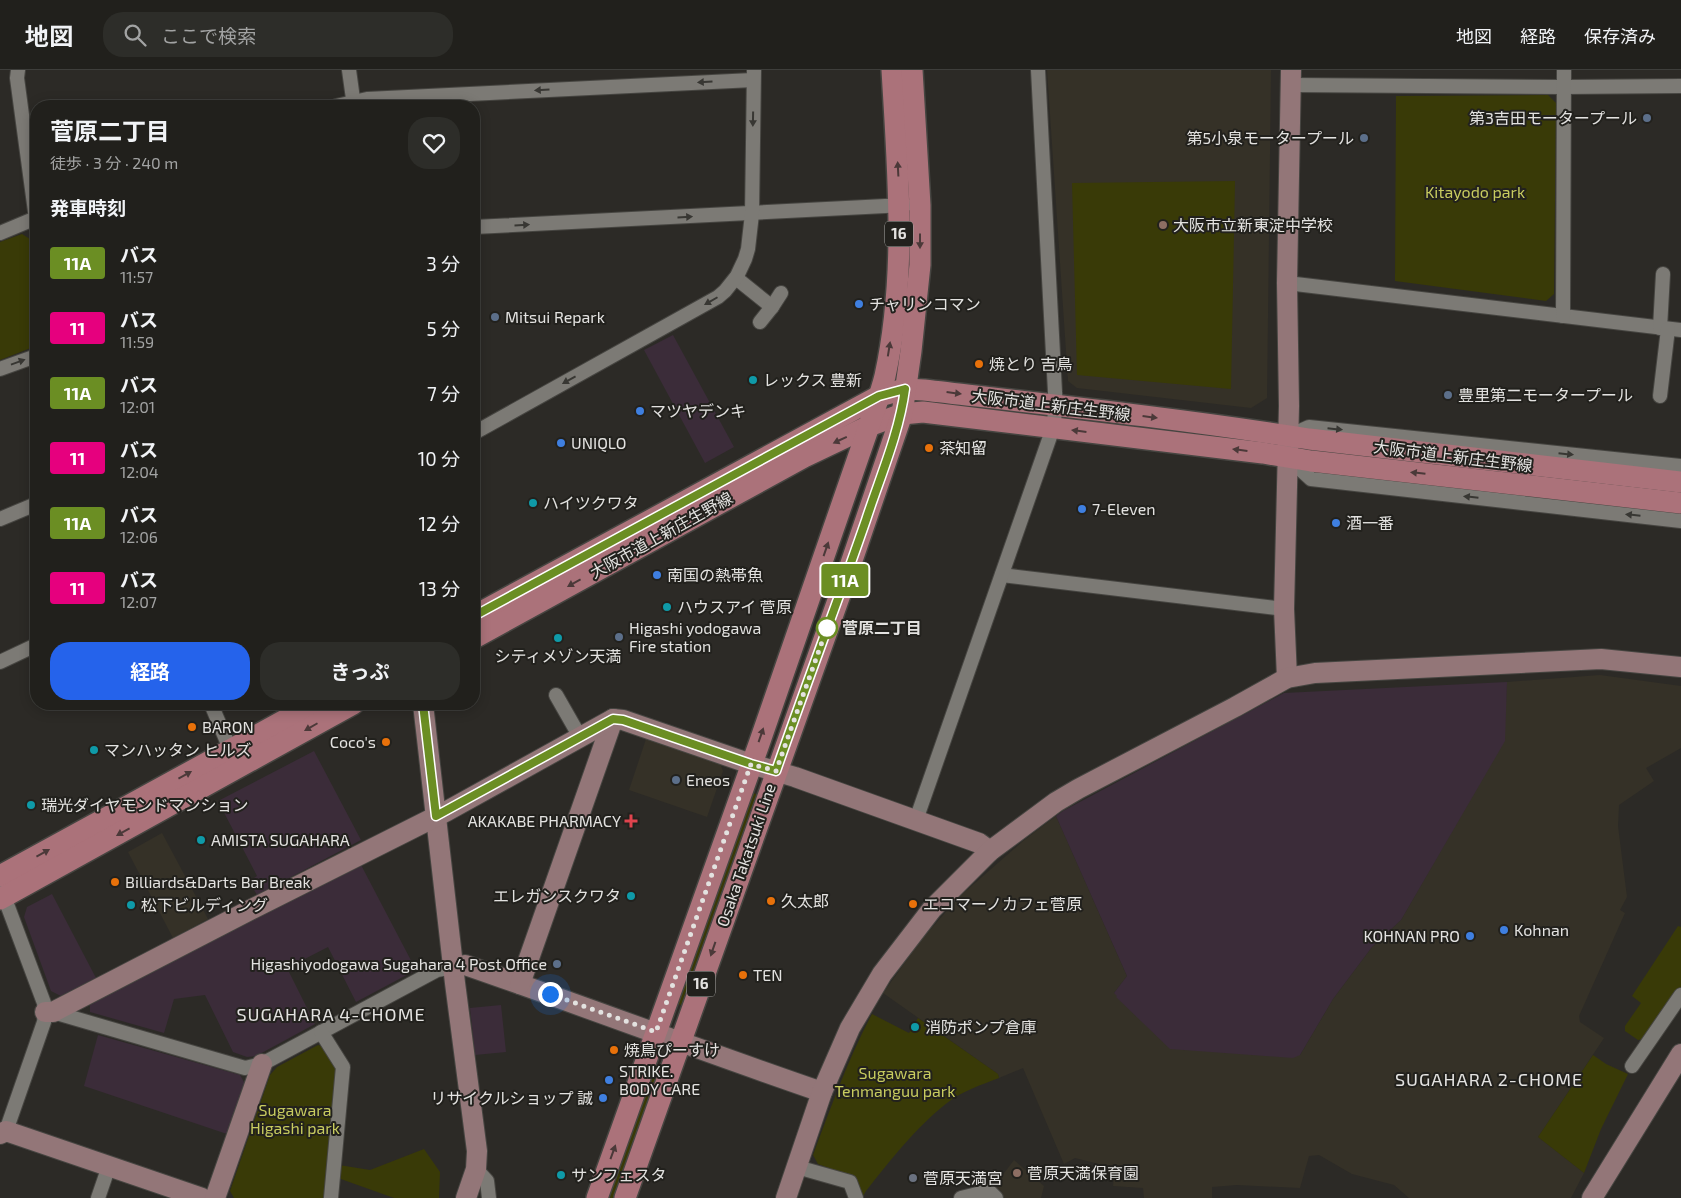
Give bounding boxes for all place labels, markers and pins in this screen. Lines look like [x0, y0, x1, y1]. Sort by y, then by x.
place label: 第3吉田モータープール [1469, 108, 1637, 127]
marker: 第3吉田モータープール [1641, 112, 1653, 124]
place label: 第5小泉モータープール [1186, 128, 1354, 147]
marker: 第5小泉モータープール [1358, 132, 1370, 144]
place label: 大阪市立新東淀中学校 [1173, 215, 1333, 234]
marker: 大阪市立新東淀中学校 [1157, 219, 1169, 231]
place label: チャリンコマン [869, 294, 981, 313]
marker: チャリンコマン [853, 298, 865, 310]
place label: Mitsui Repark [505, 307, 605, 326]
marker: Mitsui Repark [489, 311, 501, 323]
place label: 焼とり 吉鳥 [989, 354, 1073, 373]
marker: 焼とり 吉鳥 [973, 358, 985, 370]
place label: レックス 豊新 [763, 370, 862, 389]
marker: レックス 豊新 [747, 374, 759, 386]
place label: 豊里第二モータープール [1458, 385, 1633, 404]
marker: 豊里第二モータープール [1442, 389, 1454, 401]
place label: マツヤデンキ [650, 401, 746, 420]
marker: マツヤデンキ [634, 405, 646, 417]
place label: UNIQLO [571, 433, 627, 453]
marker: UNIQLO [555, 437, 567, 449]
place label: 茶知留 [939, 438, 987, 457]
marker: 茶知留 [923, 442, 935, 454]
place label: ハイツクワタ [543, 493, 639, 512]
marker: ハイツクワタ [527, 497, 539, 509]
place label: 7-Eleven [1092, 499, 1156, 518]
marker: 7-Eleven [1076, 503, 1088, 515]
place label: 酒一番 [1346, 513, 1394, 532]
marker: 酒一番 [1330, 517, 1342, 529]
place label: 南国の熱帯魚 [667, 565, 763, 584]
marker: 南国の熱帯魚 [651, 569, 663, 581]
place label: ハウスアイ 菅原 [677, 597, 792, 616]
marker: ハウスアイ 菅原 [661, 601, 673, 613]
marker: 菅原二丁目 [816, 617, 838, 639]
place label: Higashi yodogawa Fire station [629, 618, 761, 655]
place label: 菅原二丁目 [842, 618, 922, 637]
marker: Higashi yodogawa Fire station [613, 631, 625, 643]
marker: シティメゾン天満 [552, 632, 564, 644]
place label: シティメゾン天満 [494, 646, 622, 665]
place label: BARON [202, 717, 254, 736]
marker: BARON [186, 721, 198, 733]
place label: Coco's [330, 732, 376, 751]
marker: Coco's [380, 736, 392, 748]
place label: マンハッタン ヒルズ [104, 740, 252, 759]
marker: マンハッタン ヒルズ [88, 744, 100, 756]
place label: Eneos [686, 770, 730, 789]
marker: Eneos [670, 774, 682, 786]
place label: 瑞光ダイヤモンドマンション [41, 795, 249, 814]
marker: 瑞光ダイヤモンドマンション [25, 799, 37, 811]
place label: AKAKABE PHARMACY [468, 811, 621, 830]
marker: AKAKABE PHARMACY [625, 815, 637, 827]
place label: AMISTA SUGAHARA [211, 830, 350, 849]
marker: AMISTA SUGAHARA [195, 834, 207, 846]
place label: Billiards&Darts Bar Break [125, 872, 311, 891]
marker: Billiards&Darts Bar Break [109, 876, 121, 888]
place label: エレガンスクワタ [493, 886, 621, 905]
marker: エレガンスクワタ [625, 890, 637, 902]
place label: 久太郎 [781, 891, 829, 910]
place label: エコマーノカフェ菅原 [923, 894, 1082, 913]
place label: 松下ビルディング [141, 895, 268, 914]
marker: 久太郎 [765, 895, 777, 907]
marker: エコマーノカフェ菅原 [907, 898, 919, 910]
marker: 松下ビルディング [125, 899, 137, 911]
place label: Kohnan [1514, 920, 1569, 939]
marker: Kohnan [1498, 924, 1510, 936]
place label: KOHNAN PRO [1363, 926, 1460, 945]
marker: KOHNAN PRO [1464, 930, 1476, 942]
place label: Higashiyodogawa Sugahara 4 Post Office [250, 954, 547, 973]
marker: Higashiyodogawa Sugahara 4 Post Office [551, 958, 563, 970]
place label: TEN [753, 965, 783, 984]
marker: TEN [737, 969, 749, 981]
place label: 消防ポンプ倉庫 [925, 1017, 1037, 1036]
marker: 消防ポンプ倉庫 [909, 1021, 921, 1033]
place label: 焼鳥ぴーすけ [624, 1040, 720, 1059]
marker: 焼鳥ぴーすけ [608, 1044, 620, 1056]
place label: STRIKE. BODY CARE [619, 1061, 700, 1098]
marker: STRIKE. BODY CARE [603, 1074, 615, 1086]
place label: リサイクルショップ 誠 [430, 1088, 593, 1107]
marker: リサイクルショップ 誠 [597, 1092, 609, 1104]
place label: 菅原天満保育園 [1027, 1163, 1139, 1182]
place label: サンフェスタ [571, 1165, 667, 1184]
marker: 菅原天満保育園 [1011, 1167, 1023, 1179]
place label: 菅原天満宮 [923, 1168, 1003, 1187]
marker: サンフェスタ [555, 1169, 567, 1181]
marker: 菅原天満宮 [907, 1172, 919, 1184]

